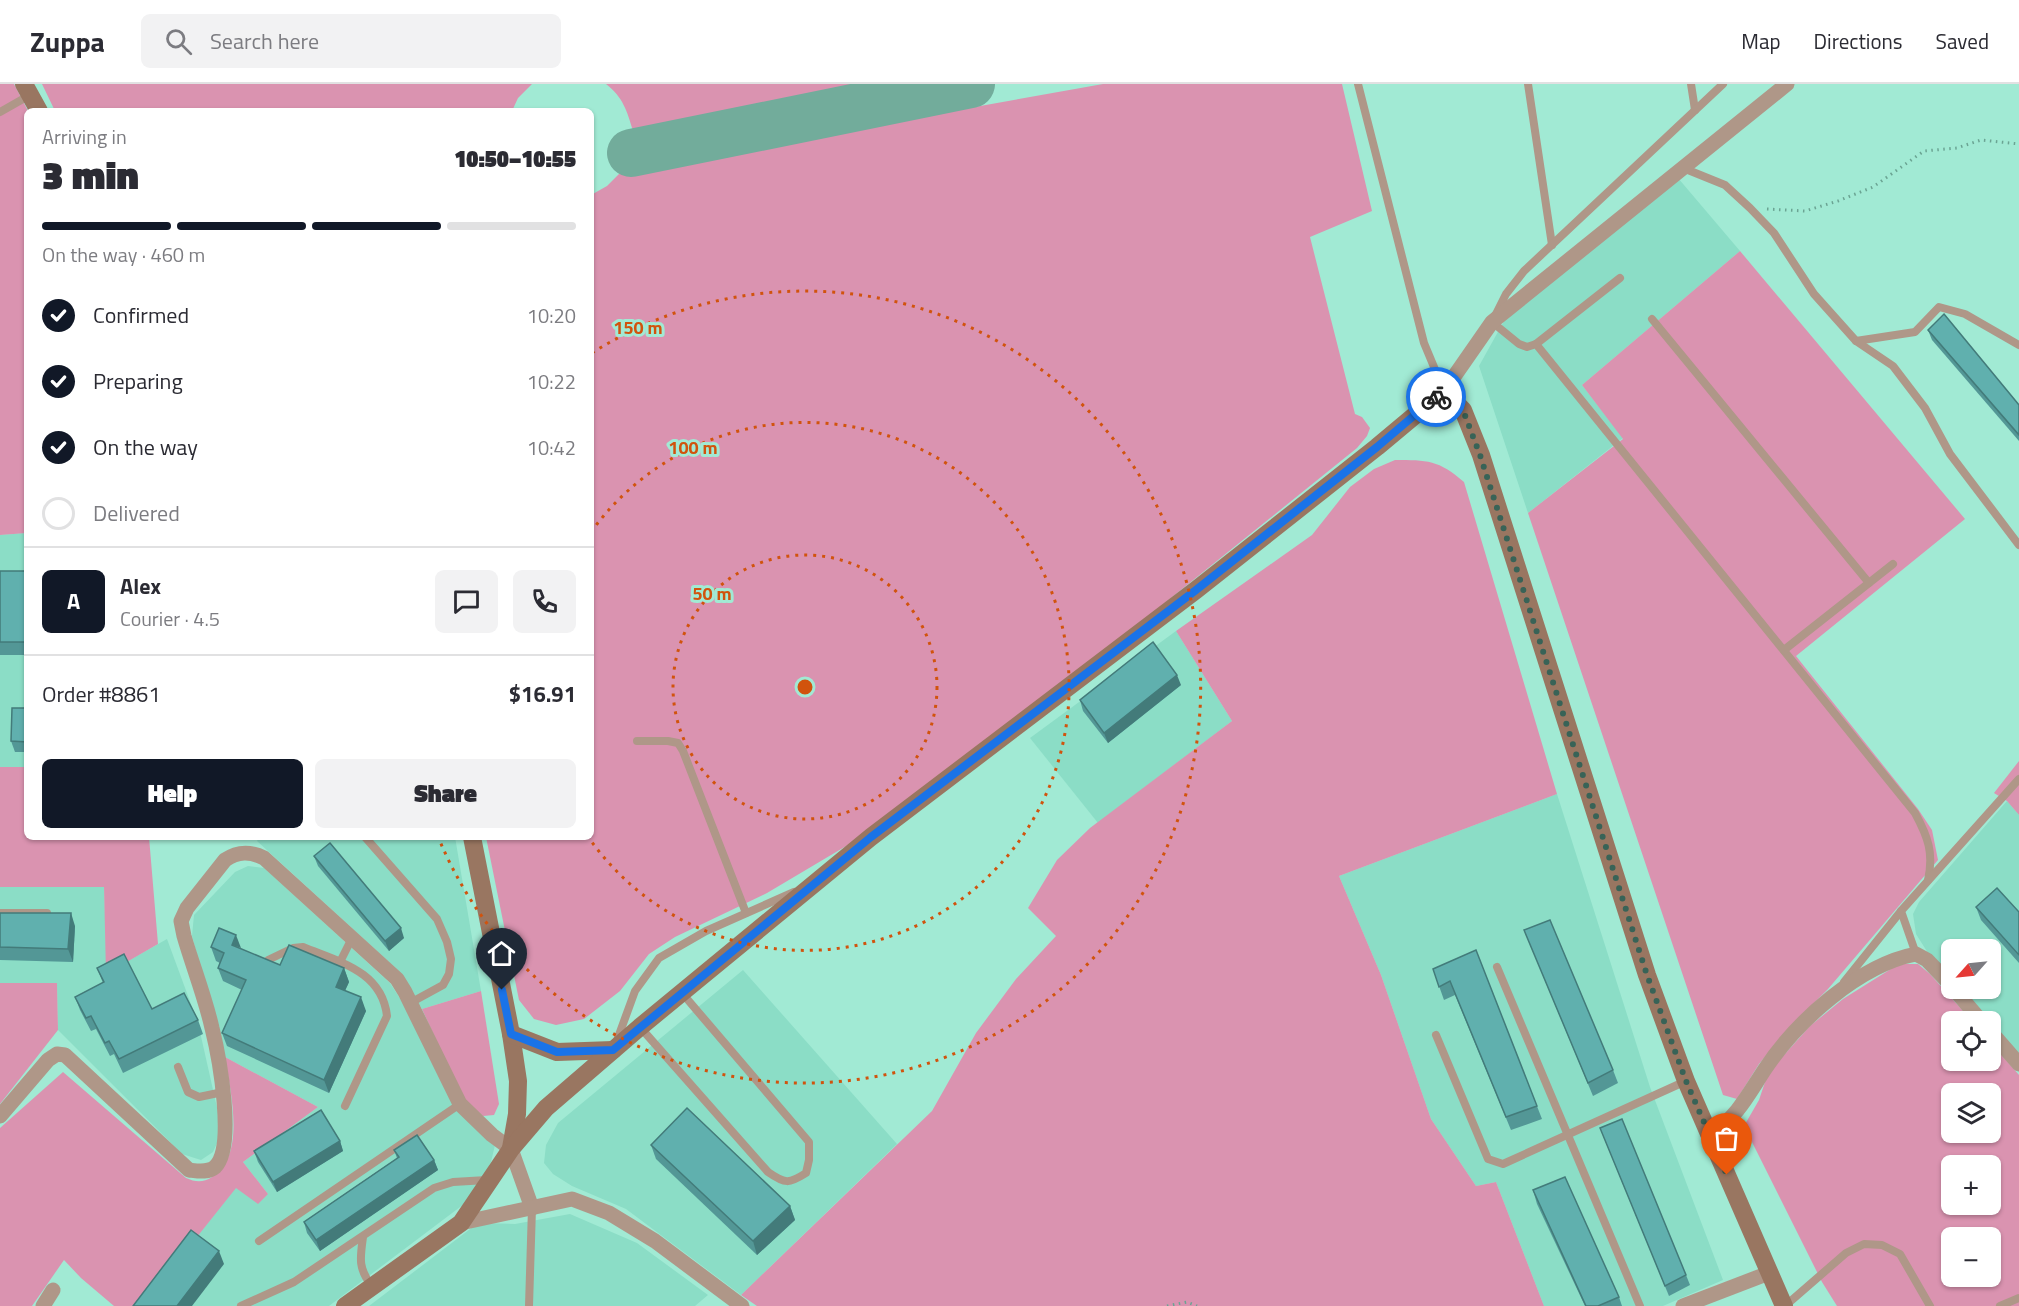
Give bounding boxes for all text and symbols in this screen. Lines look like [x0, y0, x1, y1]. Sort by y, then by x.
search box [141, 14, 561, 68]
text: Zuppa [30, 20, 105, 63]
text: Search here [210, 24, 319, 58]
icon: search [162, 25, 195, 58]
text: Map [1741, 25, 1781, 57]
text: Directions [1814, 25, 1903, 57]
text: Saved [1936, 25, 1989, 57]
text: Arriving in [42, 121, 127, 152]
text: 10:50–10:55 [454, 142, 576, 176]
text: 3 min [42, 145, 139, 204]
text: On the way · 460 m [42, 239, 205, 270]
text: Confirmed [93, 298, 189, 332]
icon: check [42, 299, 75, 332]
text: 10:20 [527, 300, 576, 331]
text: 150 m [613, 314, 663, 341]
text: Preparing [93, 364, 183, 398]
icon: check [42, 365, 75, 398]
text: 10:22 [527, 366, 576, 397]
courier [1406, 367, 1466, 427]
icon: bike [1420, 381, 1453, 414]
text: On the way [93, 430, 198, 464]
icon: check [42, 431, 75, 464]
text: 10:42 [527, 432, 576, 463]
text: 100 m [668, 434, 718, 461]
text: Delivered [93, 496, 180, 530]
text: Alex [120, 569, 161, 603]
button: chat [435, 570, 498, 633]
button: phone [513, 570, 576, 633]
text: 50 m [692, 580, 732, 607]
text: A [67, 584, 80, 618]
text: Courier · 4.5 [120, 603, 220, 634]
text: Order #8861 [42, 677, 161, 711]
text: $16.91 [509, 677, 576, 711]
centre of rings [795, 677, 815, 697]
button: Help [42, 759, 303, 828]
button: Share [315, 759, 576, 828]
pin [476, 928, 527, 990]
icon: home [485, 937, 518, 970]
north arrow [1941, 939, 2001, 999]
map controls [1941, 939, 2001, 1287]
button: locate [1941, 1011, 2001, 1071]
button: layers [1941, 1083, 2001, 1143]
pin [1701, 1113, 1752, 1175]
icon: bag [1710, 1122, 1743, 1155]
button: + [1941, 1155, 2001, 1215]
button: − [1941, 1227, 2001, 1287]

